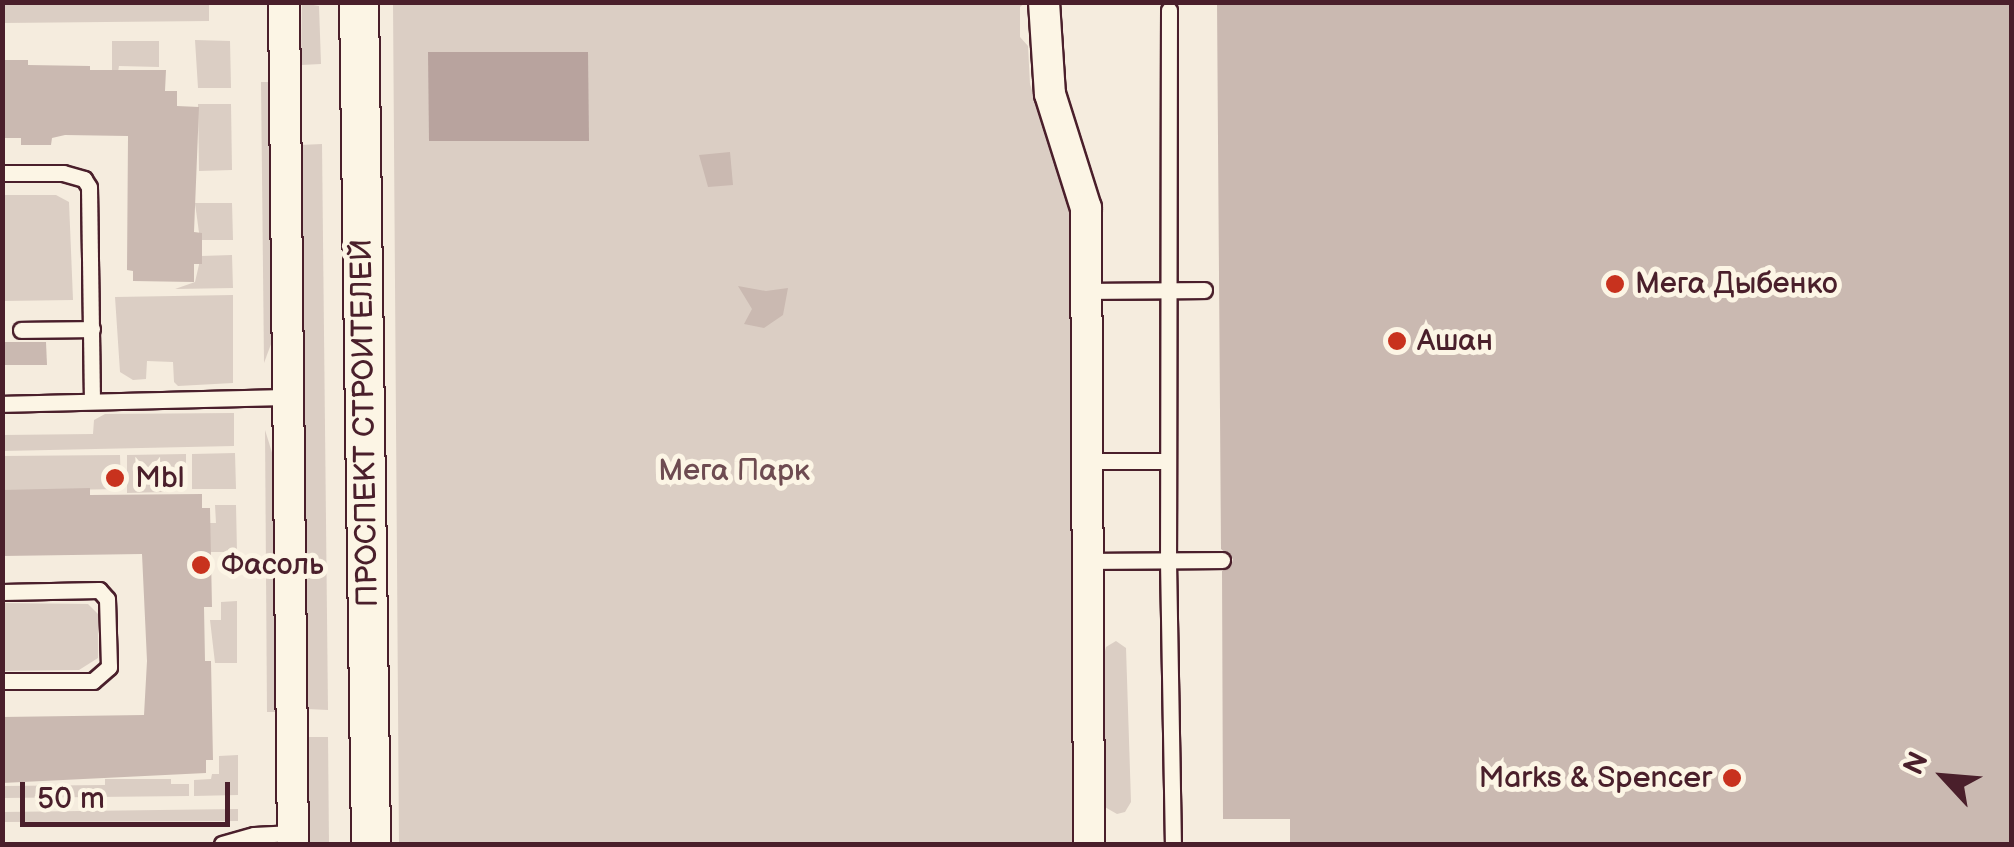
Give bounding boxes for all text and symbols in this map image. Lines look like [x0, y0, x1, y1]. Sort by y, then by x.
street label: ПРОСПЕКТ СТРОИТЕЛЕЙ [344, 239, 386, 607]
place label: Мега Дыбенко [1635, 266, 1838, 302]
marker: Мега Дыбенко [1604, 273, 1626, 295]
place label: Ашан [1417, 323, 1493, 359]
marker: Ашан [1386, 330, 1408, 352]
park label: Мега Парк [658, 453, 810, 489]
place label: Mbl [135, 460, 184, 496]
marker: Mbl [104, 467, 126, 489]
place label: Фасоль [221, 547, 324, 583]
marker: Фасоль [190, 554, 212, 576]
north arrow [1894, 727, 1994, 827]
text: N [1897, 747, 1936, 780]
place label: Marks & Spencer [1478, 760, 1712, 796]
scale bar [25, 762, 235, 824]
marker: Marks & Spencer [1721, 767, 1743, 789]
text: 50 m [37, 781, 105, 817]

